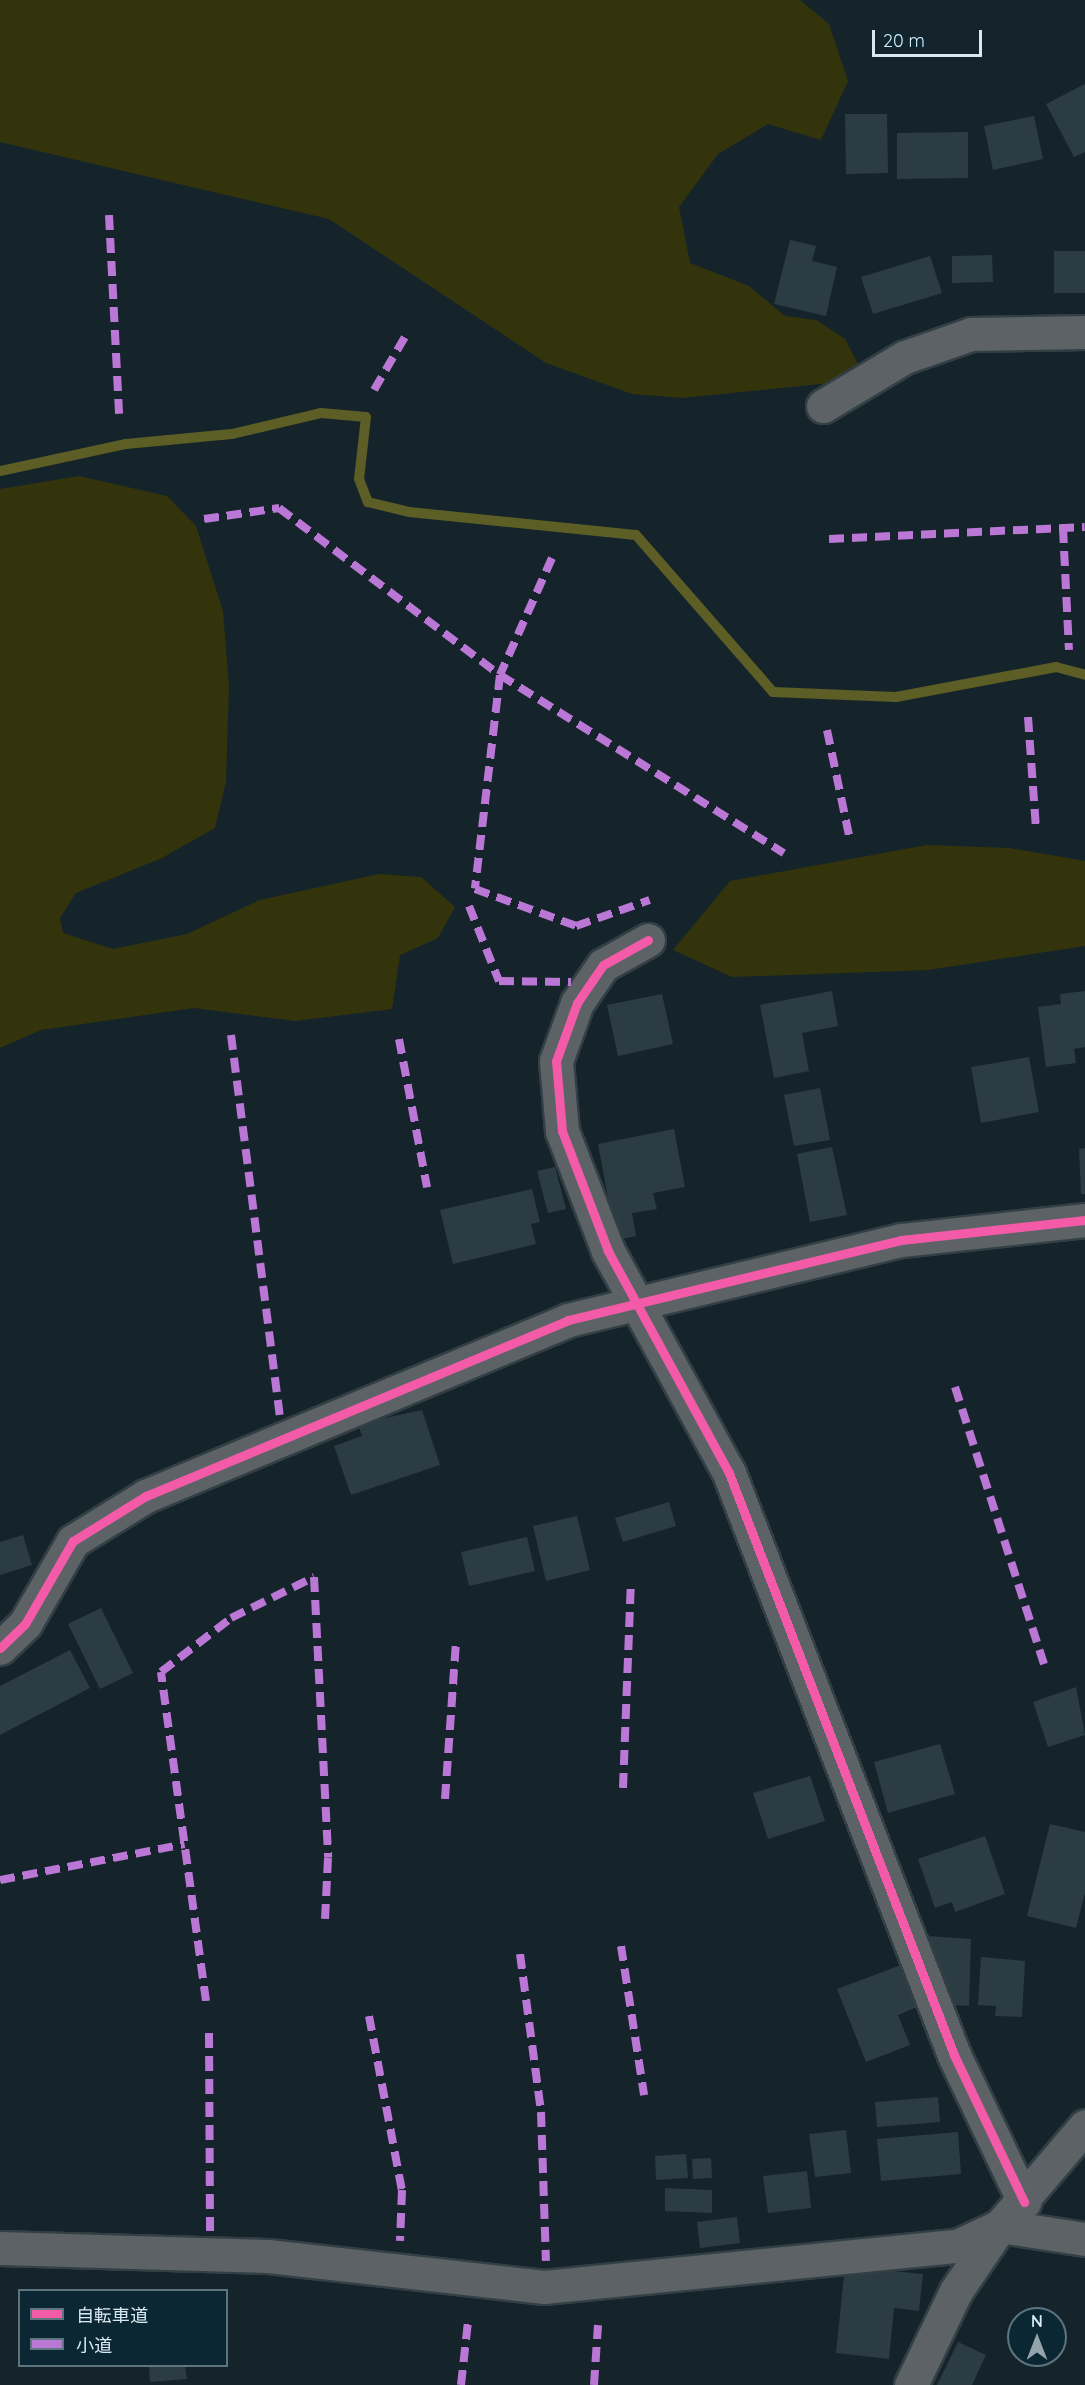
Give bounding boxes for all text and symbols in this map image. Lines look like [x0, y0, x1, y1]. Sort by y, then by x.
scale bar [875, 18, 984, 56]
text: 20 m [883, 29, 925, 52]
legend [18, 2289, 228, 2367]
text: 自転車道 [76, 2304, 148, 2327]
north arrow [1007, 2307, 1067, 2367]
text: N [1031, 2311, 1043, 2331]
text: 小道 [76, 2334, 112, 2357]

